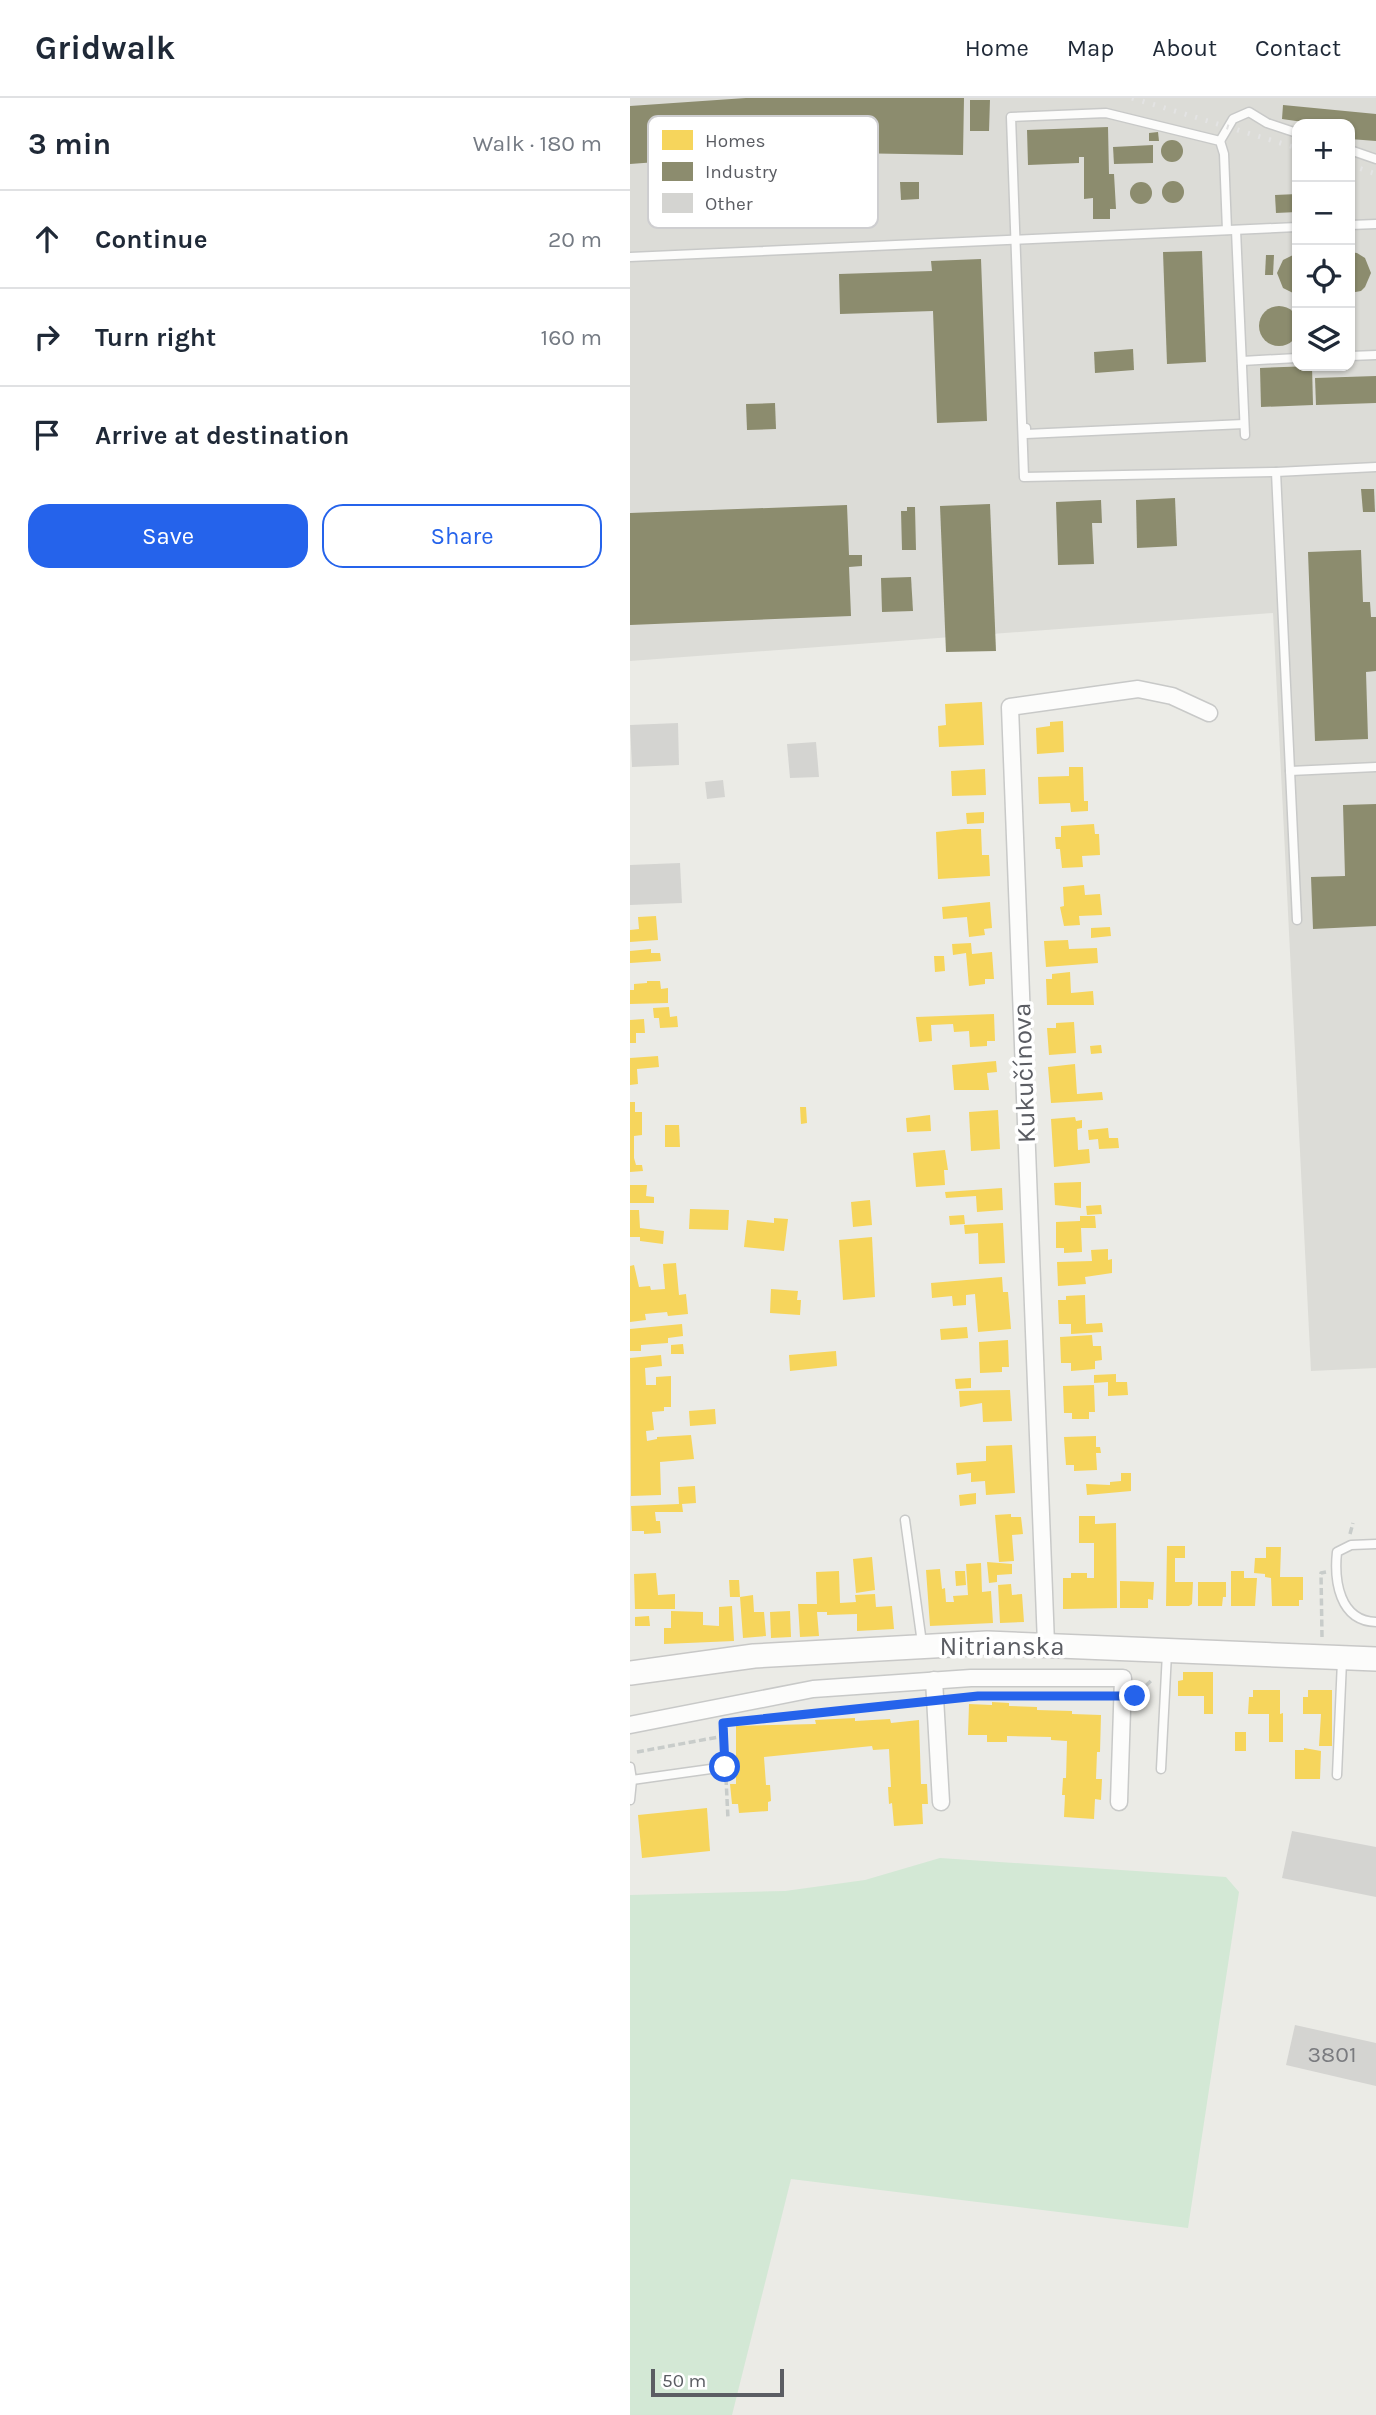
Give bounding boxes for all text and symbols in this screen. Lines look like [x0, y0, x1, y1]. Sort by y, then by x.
text: Gridwalk [35, 29, 175, 67]
text: Home [965, 34, 1029, 62]
text: Map [1067, 34, 1114, 62]
text: About [1152, 34, 1217, 62]
text: Contact [1255, 34, 1341, 62]
legend [648, 116, 878, 228]
map controls [1292, 119, 1355, 371]
button: + [1292, 119, 1355, 182]
text: 3 min [28, 126, 111, 162]
text: Walk · 180 m [473, 130, 602, 157]
text: Homes [705, 130, 766, 152]
text: Industry [705, 161, 778, 183]
button: − [1292, 182, 1355, 245]
text: Other [705, 193, 753, 215]
icon: ahead [28, 220, 66, 258]
text: Continue [95, 224, 207, 255]
text: 20 m [548, 226, 602, 253]
button: locate [1292, 245, 1355, 308]
button: layers [1292, 308, 1355, 371]
icon: right [28, 318, 66, 356]
text: Turn right [95, 322, 216, 353]
text: 160 m [541, 324, 602, 351]
icon: arrive [28, 416, 66, 454]
text: Arrive at destination [95, 420, 349, 451]
button: Save [28, 504, 308, 568]
button: Share [322, 504, 602, 568]
street label: Kukučínova [1006, 1002, 1042, 1144]
street label: Nitrianska [939, 1631, 1065, 1662]
route end [1119, 1680, 1150, 1711]
route start [709, 1751, 740, 1782]
house number: 3801 [1308, 2041, 1356, 2068]
scale bar [651, 2366, 784, 2398]
text: 50 m [662, 2370, 706, 2392]

